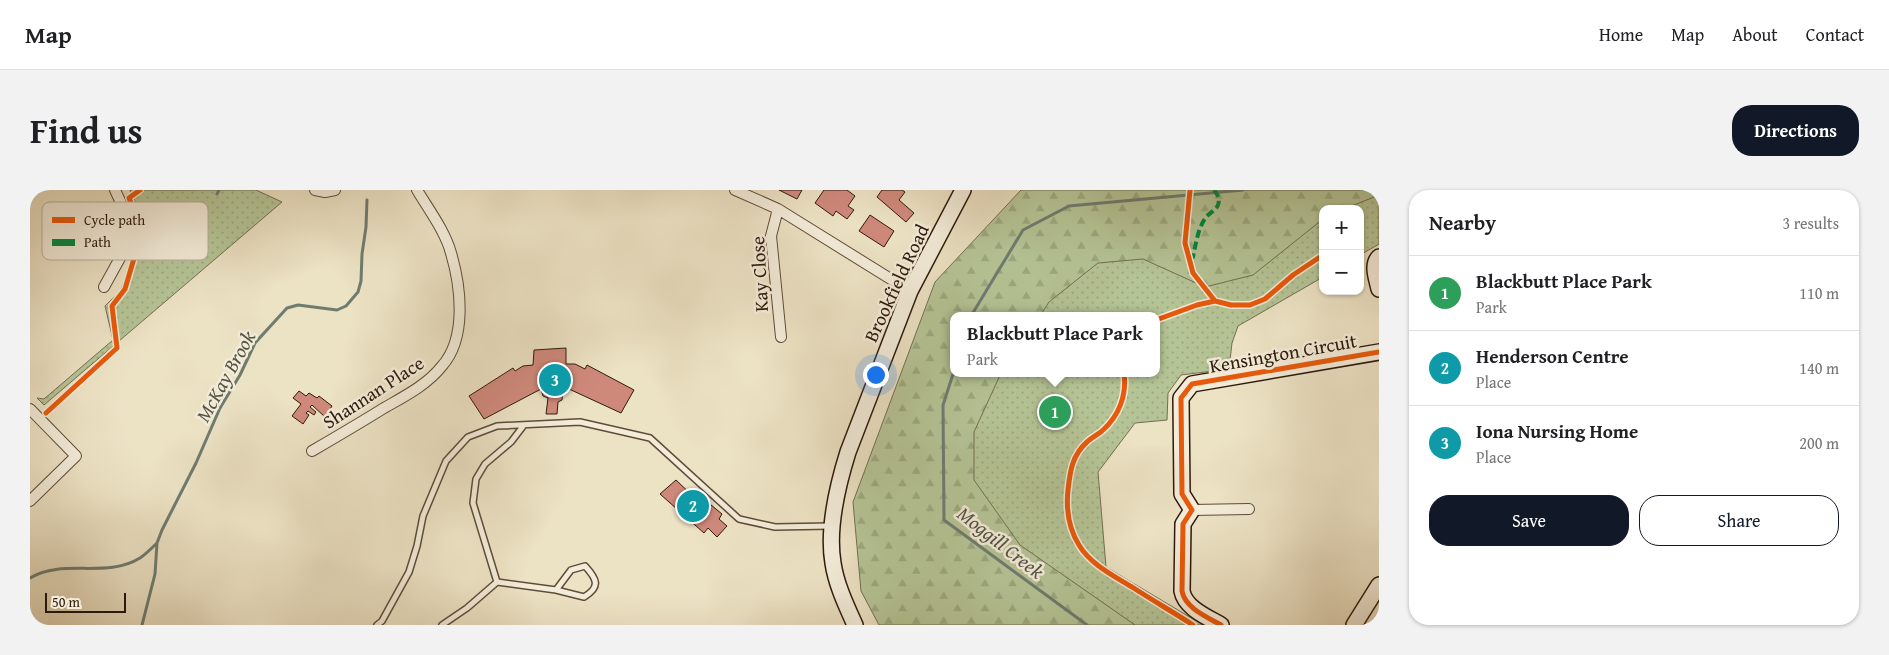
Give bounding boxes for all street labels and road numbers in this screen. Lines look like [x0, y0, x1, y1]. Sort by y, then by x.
street label: Brookfield Road [856, 219, 936, 347]
street label: Kay Close [743, 235, 775, 313]
street label: Kensington Circuit [1207, 326, 1359, 380]
street label: Shannan Place [317, 349, 429, 435]

